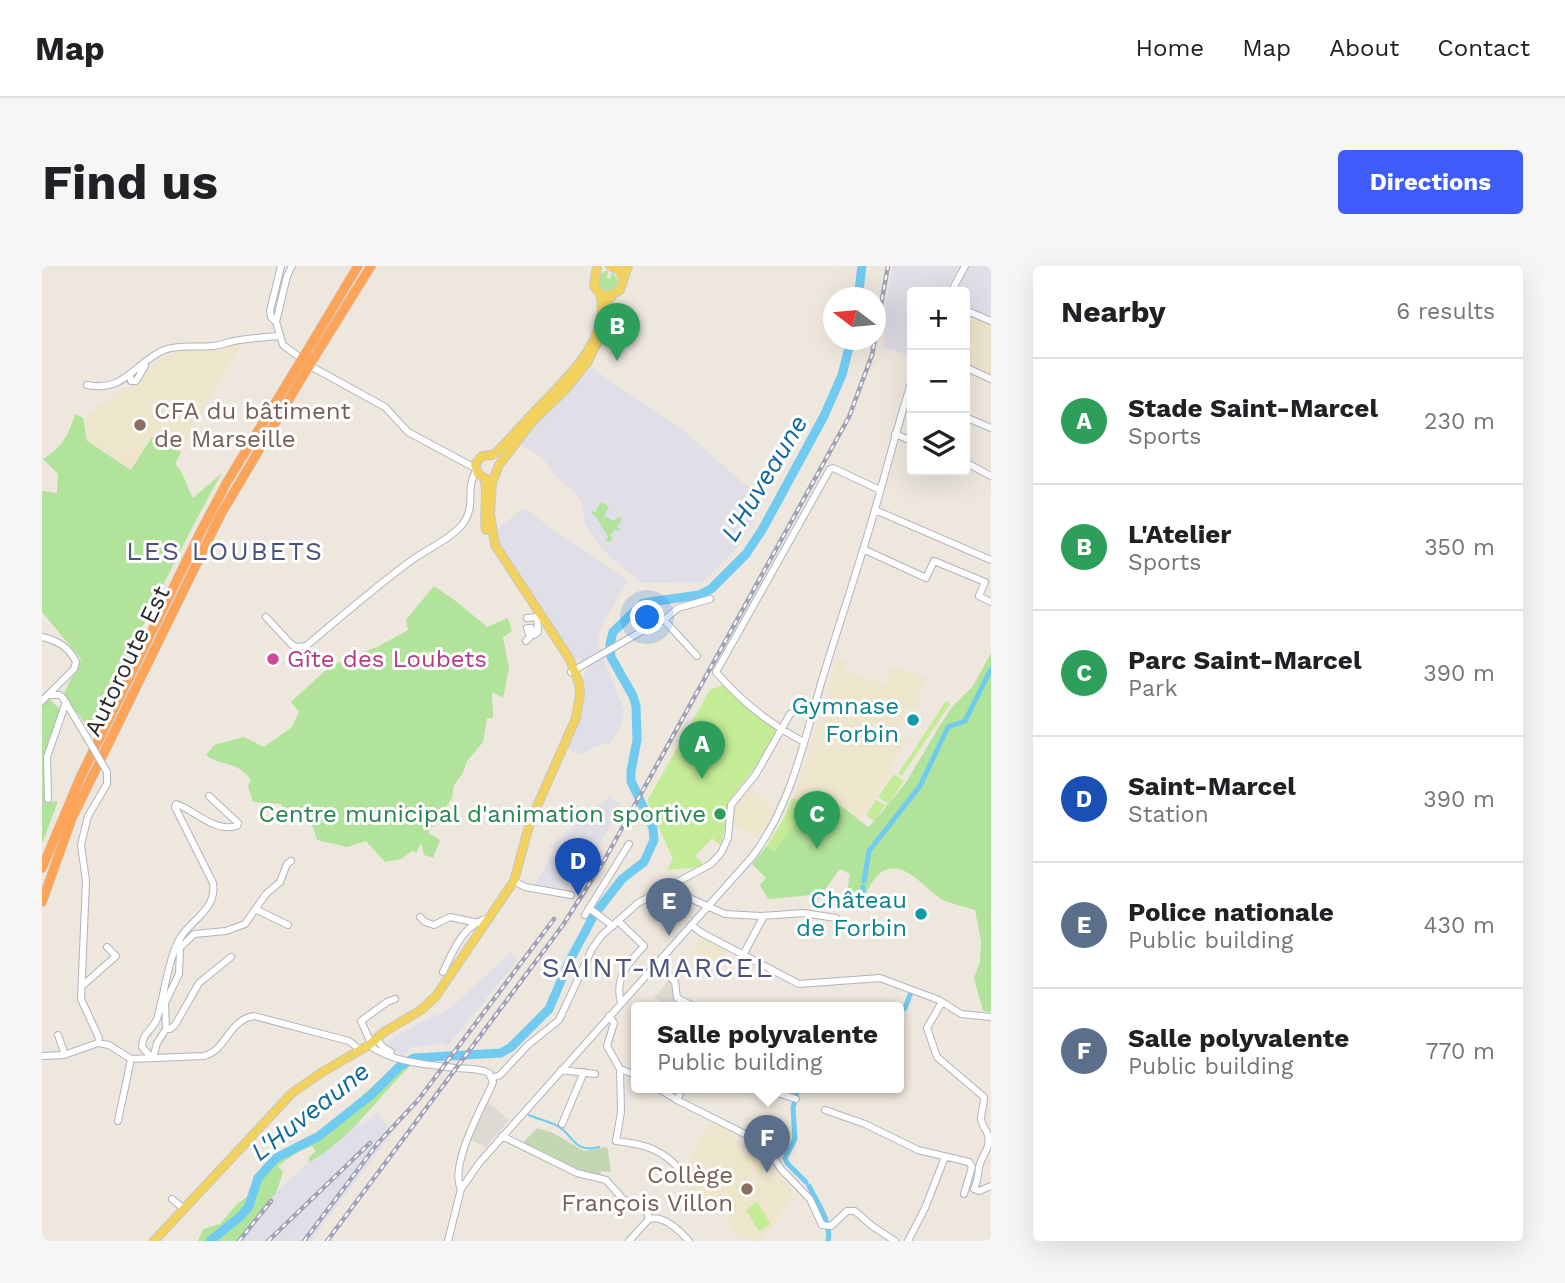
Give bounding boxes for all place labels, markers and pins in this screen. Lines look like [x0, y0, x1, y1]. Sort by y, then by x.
pin: B [594, 303, 640, 361]
place label: CFA du bâtiment de Marseille [154, 397, 351, 453]
marker: CFA du bâtiment de Marseille [132, 417, 148, 433]
place label: Gîte des Loubets [287, 645, 487, 673]
marker: Gîte des Loubets [265, 651, 281, 667]
place label: Gymnase Forbin [792, 692, 899, 748]
marker: Gymnase Forbin [905, 712, 921, 728]
pin: A [679, 721, 725, 779]
pin: C [794, 791, 840, 849]
place label: Centre municipal d'animation sportive [258, 800, 706, 828]
marker: Centre municipal d'animation sportive [712, 806, 728, 822]
pin: D [555, 838, 601, 896]
pin: E [646, 878, 692, 936]
place label: Château de Forbin [796, 886, 907, 942]
marker: Château de Forbin [913, 906, 929, 922]
pin: F [744, 1115, 790, 1173]
place label: Collège François Villon [561, 1161, 733, 1217]
marker: Collège François Villon [739, 1181, 755, 1197]

